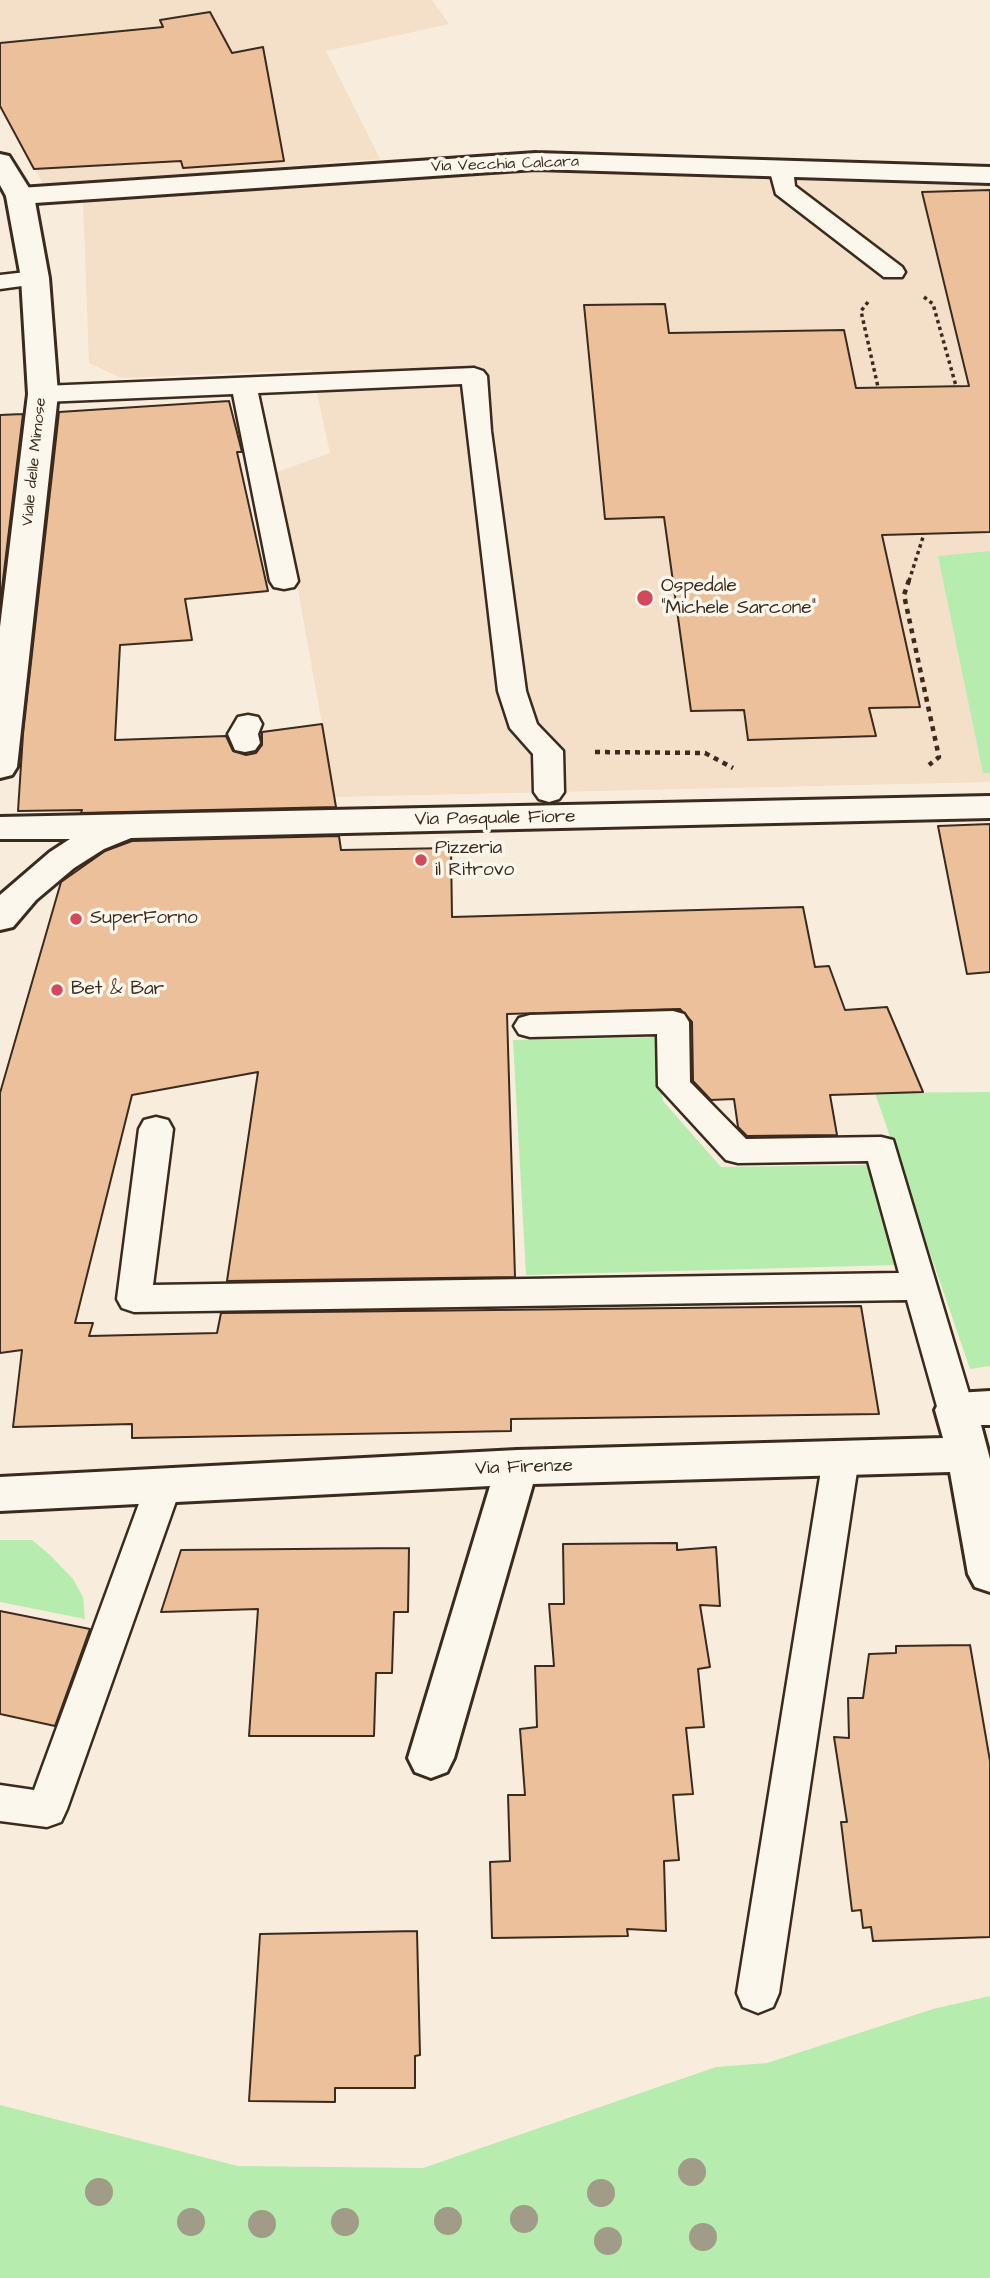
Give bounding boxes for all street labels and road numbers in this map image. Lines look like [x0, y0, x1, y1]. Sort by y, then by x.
street label: Via Vecchia Calcara [431, 153, 579, 177]
street label: Viale delle Mimose [19, 397, 51, 527]
street label: Via Pasquale Fiore [414, 806, 576, 832]
street label: Via Firenze [475, 1455, 573, 1481]

